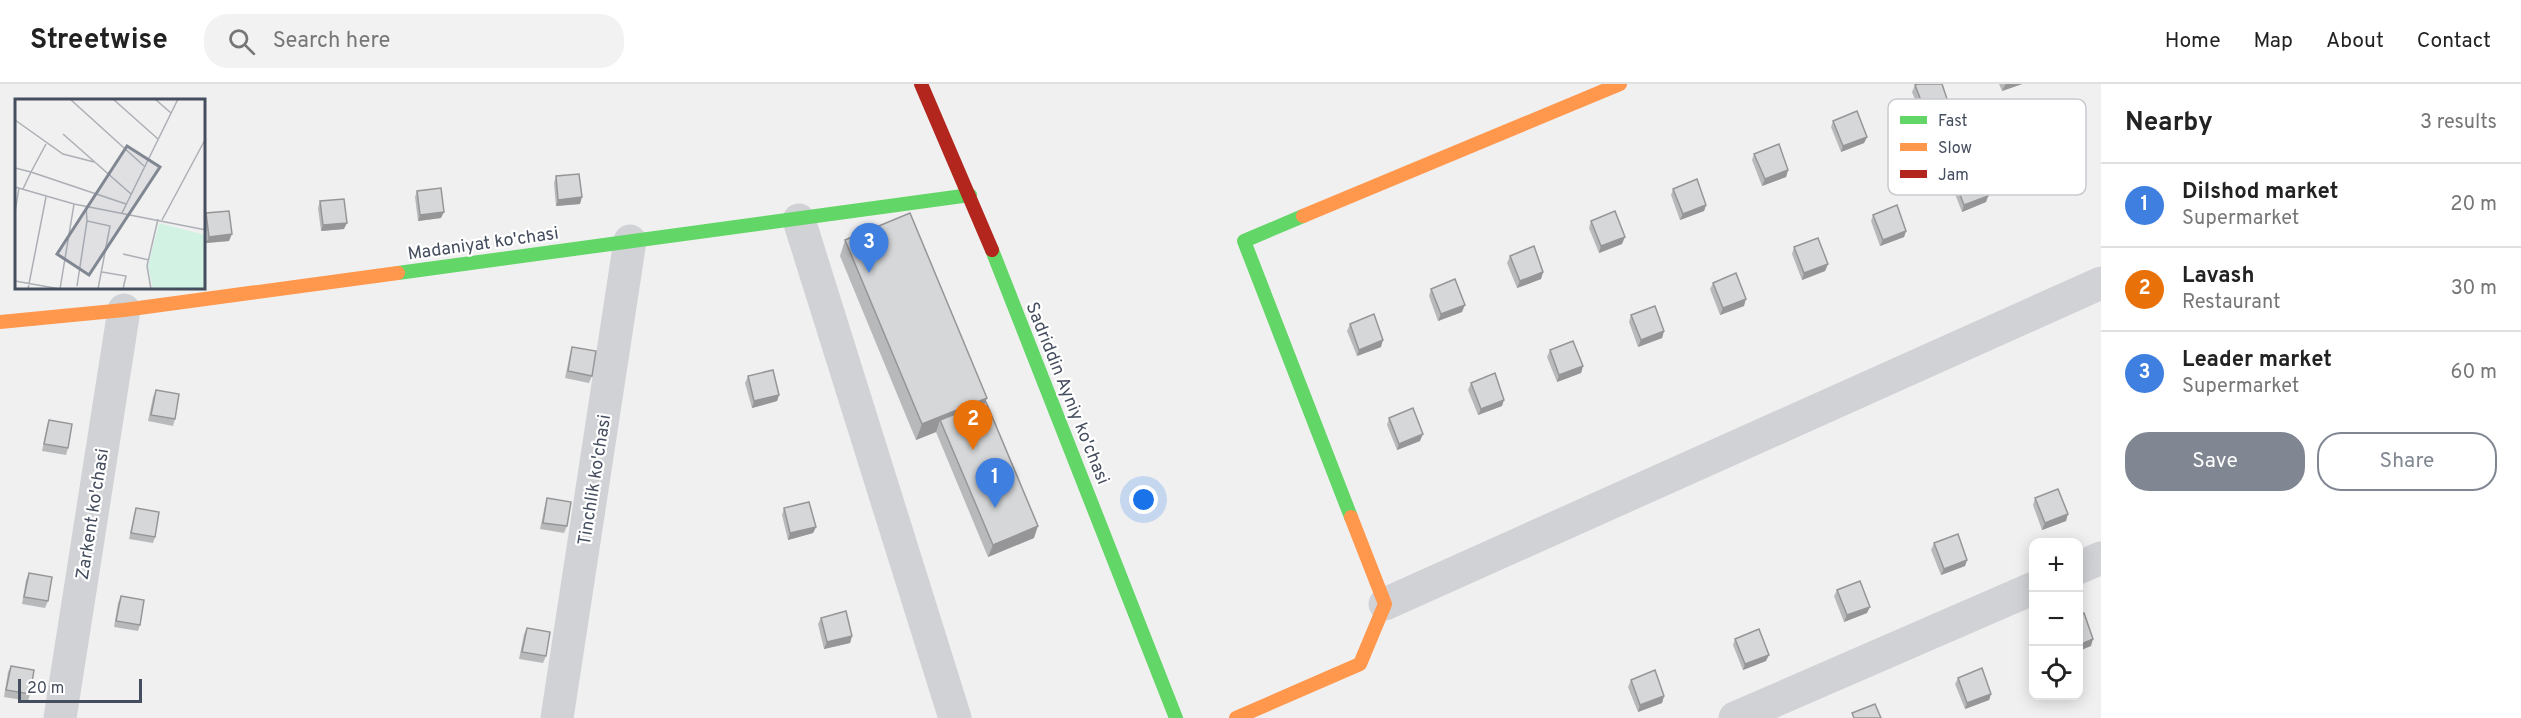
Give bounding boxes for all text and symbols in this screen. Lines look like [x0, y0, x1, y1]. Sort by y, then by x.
search box [204, 14, 624, 68]
text: Streetwise [30, 23, 168, 59]
icon: search [225, 25, 258, 58]
text: Search here [273, 28, 390, 55]
text: Home [2165, 28, 2221, 55]
text: Map [2254, 28, 2293, 55]
text: About [2326, 28, 2384, 55]
text: Contact [2417, 28, 2491, 55]
inset map [15, 99, 206, 290]
legend [1888, 99, 2086, 195]
text: Nearby [2125, 107, 2213, 140]
text: 3 results [2420, 110, 2497, 136]
text: Fast [1938, 112, 1968, 132]
text: Slow [1938, 139, 1972, 159]
text: Jam [1938, 166, 1969, 186]
text: Dilshod market [2182, 179, 2338, 206]
text: 1 [2141, 192, 2149, 218]
text: 20 m [2450, 192, 2497, 218]
text: Supermarket [2182, 206, 2299, 232]
street label: Madaniyat ko'chasi [406, 223, 560, 266]
pin: 3 [850, 224, 888, 273]
text: Lavash [2182, 263, 2254, 290]
text: 2 [2138, 276, 2151, 302]
text: 30 m [2451, 276, 2497, 302]
text: Restaurant [2182, 290, 2281, 316]
street label: Sadriddin Ayniy ko'chasi [1019, 299, 1114, 488]
text: Leader market [2182, 347, 2332, 374]
text: 3 [2139, 360, 2151, 386]
text: 60 m [2451, 360, 2497, 386]
text: Supermarket [2182, 374, 2299, 400]
pin: 2 [954, 400, 992, 450]
street label: Tinchlik ko'chasi [574, 413, 617, 547]
button: Save [2125, 432, 2305, 491]
button: Share [2317, 432, 2497, 491]
street label: Zarkent ko'chasi [72, 447, 115, 582]
pin: 1 [976, 458, 1014, 508]
your location [1129, 485, 1158, 514]
map controls [2029, 538, 2083, 700]
button: + [2029, 538, 2083, 592]
button: − [2029, 592, 2083, 646]
button: locate [2029, 646, 2083, 700]
scale bar [18, 676, 142, 704]
text: 20 m [27, 679, 64, 699]

